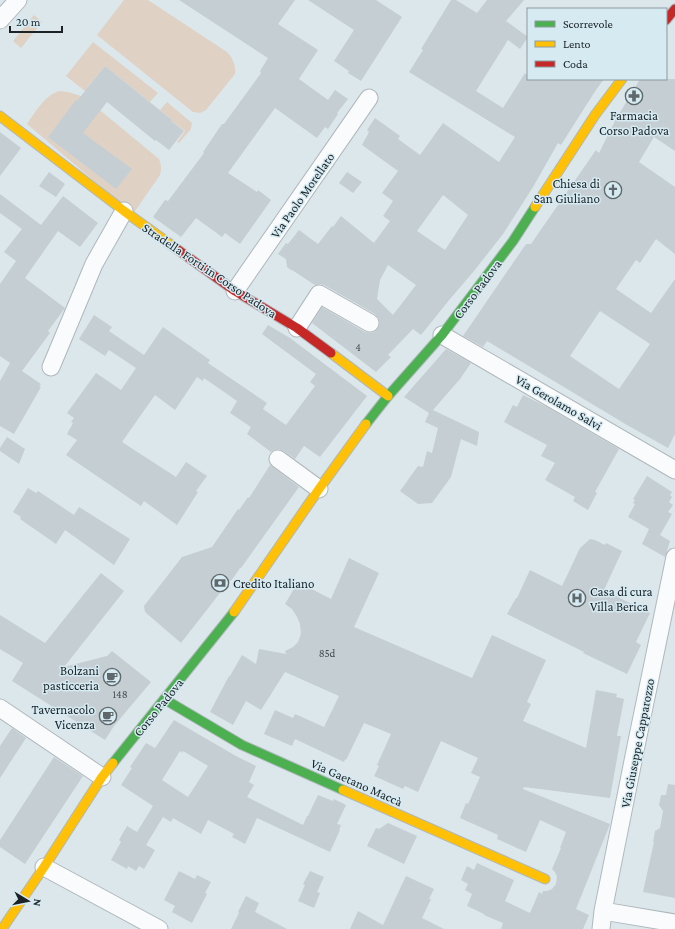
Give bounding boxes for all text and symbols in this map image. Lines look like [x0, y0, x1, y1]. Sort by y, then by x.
scale bar [10, 8, 62, 34]
legend [527, 8, 667, 80]
text: 20 m [16, 15, 41, 29]
text: Scorrevole [563, 17, 613, 31]
text: Lento [563, 37, 591, 51]
text: Coda [563, 57, 588, 71]
pharmacy icon: Farmacia Corso Padova [624, 86, 644, 106]
place label: Farmacia Corso Padova [599, 108, 669, 138]
street label: Via Paolo Morellato [267, 150, 338, 241]
place label: Chiesa di San Giuliano [534, 176, 601, 206]
church icon: Chiesa di San Giuliano [603, 180, 623, 200]
street label: Stradella Forti in Corso Padova [140, 220, 280, 321]
street label: Corso Padova [450, 257, 504, 322]
house number: 4 [355, 341, 361, 353]
street label: Via Gerolamo Salvi [513, 372, 605, 434]
bank icon: Credito Italiano [210, 573, 230, 593]
place label: Credito Italiano [233, 576, 315, 591]
place label: Casa di cura Villa Berica [590, 584, 653, 614]
hospital icon: Casa di cura Villa Berica [567, 588, 587, 608]
house number: 85d [319, 647, 336, 659]
place label: Bolzani pasticceria [43, 663, 100, 693]
cafe icon: Bolzani pasticceria [102, 667, 122, 687]
street label: Corso Padova [130, 675, 186, 739]
street label: Via Giuseppe Capparozzo [618, 677, 657, 809]
house number: 148 [112, 688, 128, 700]
place label: Tavernacolo Vicenza [32, 702, 95, 732]
cafe icon: Tavernacolo Vicenza [98, 706, 118, 726]
street label: Via Gaetano Maccà [309, 756, 405, 809]
north arrow [8, 881, 48, 921]
text: N [31, 898, 44, 908]

